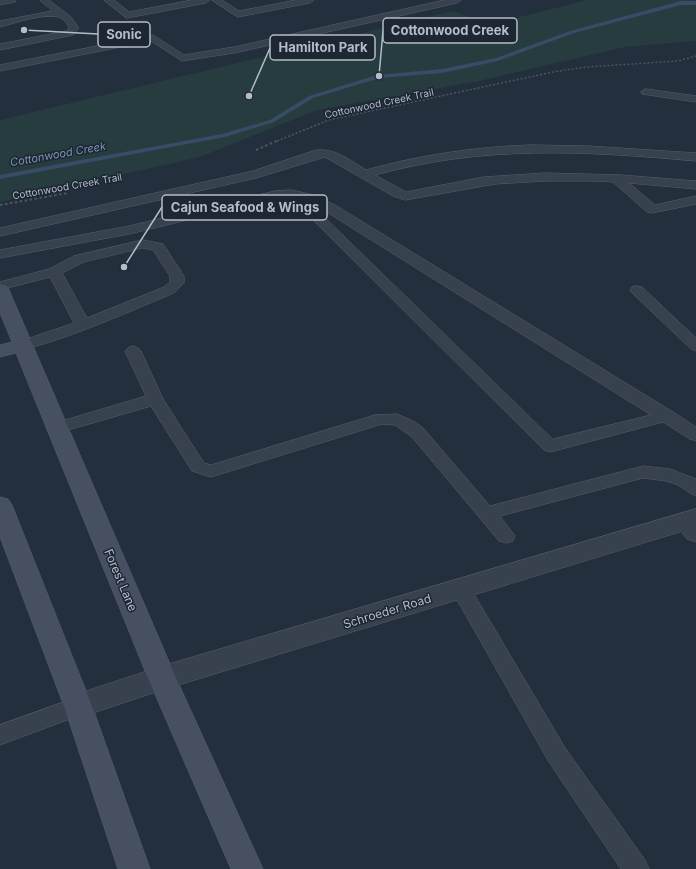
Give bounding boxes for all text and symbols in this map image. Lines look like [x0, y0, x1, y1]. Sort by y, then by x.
callout: Cottonwood Creek [383, 18, 517, 43]
callout: Sonic [98, 22, 150, 47]
text: Cottonwood Creek [391, 22, 510, 38]
text: Sonic [106, 26, 142, 42]
callout: Hamilton Park [270, 35, 375, 60]
text: Hamilton Park [279, 39, 368, 55]
street label: Cottonwood Creek Trail [323, 86, 435, 120]
water label: Cottonwood Creek [9, 139, 108, 169]
street label: Cottonwood Creek Trail [11, 170, 123, 202]
callout: Cajun Seafood & Wings [162, 195, 327, 220]
text: Cajun Seafood & Wings [171, 199, 319, 215]
street label: Forest Lane [101, 547, 141, 613]
street label: Schroeder Road [341, 590, 433, 632]

